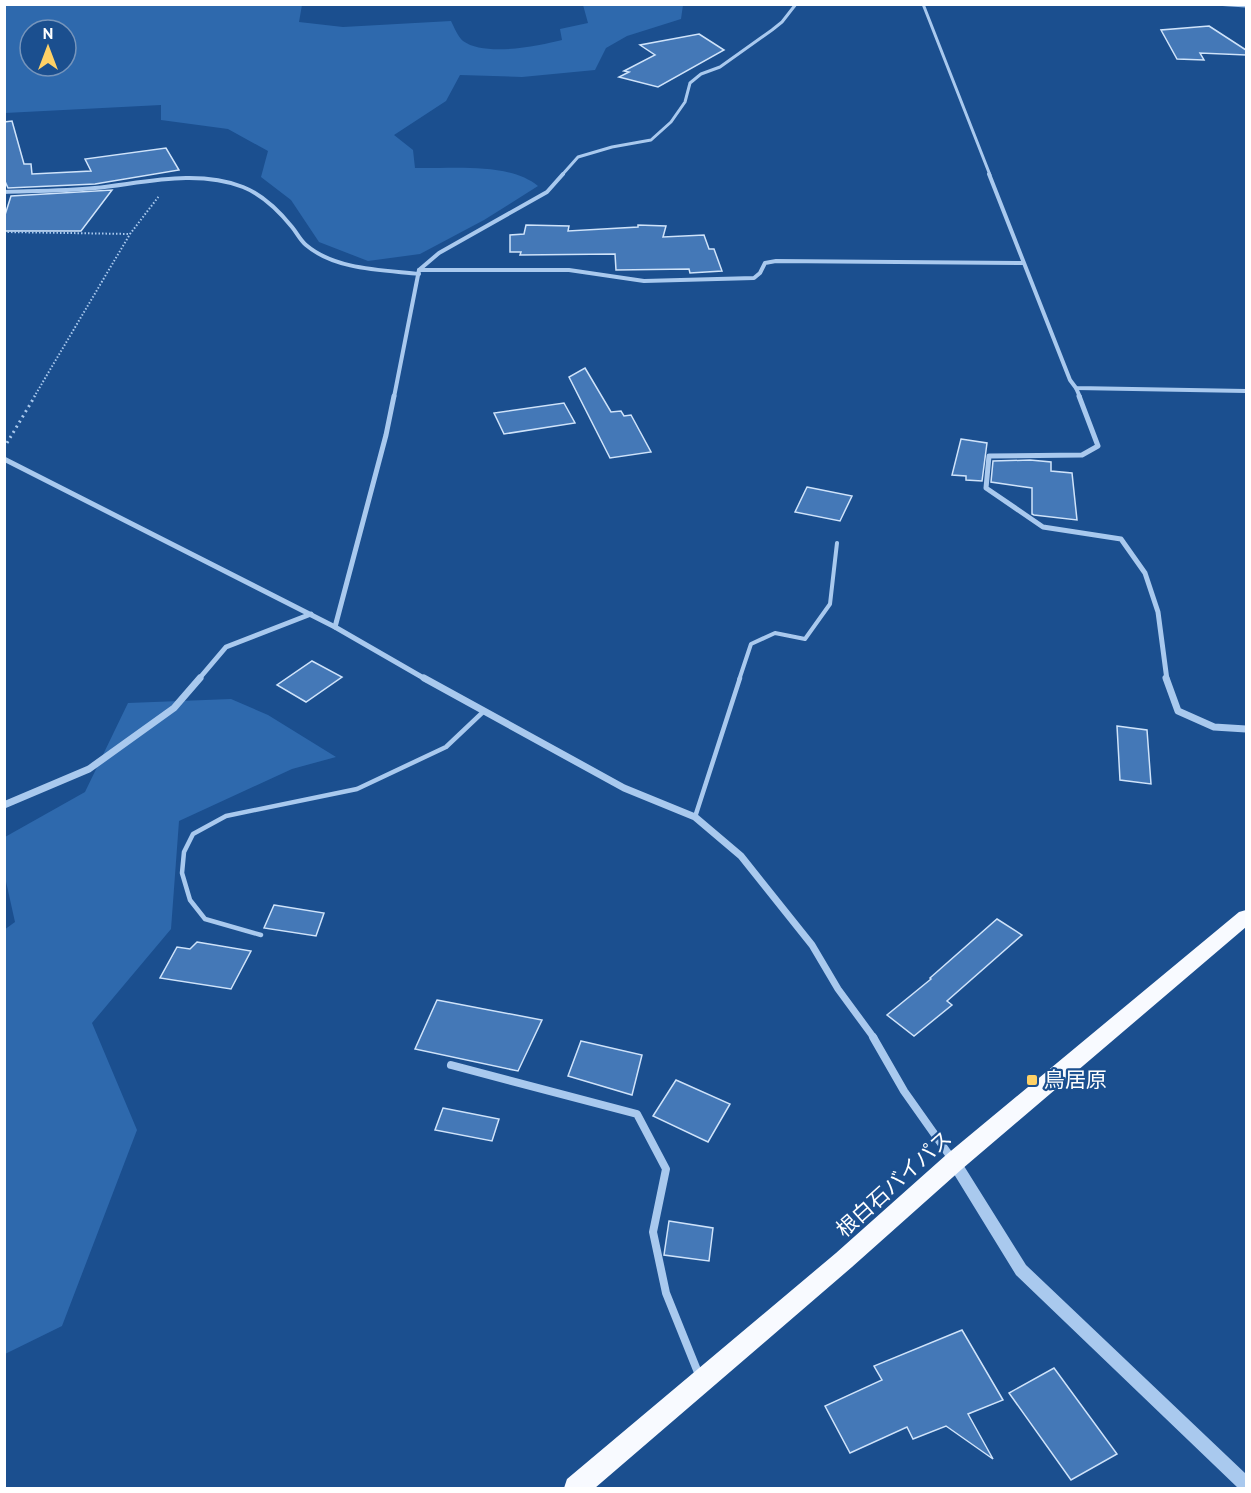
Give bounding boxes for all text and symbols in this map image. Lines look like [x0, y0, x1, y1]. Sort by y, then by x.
north arrow [18, 18, 78, 78]
text: N [43, 23, 53, 43]
place label: 鳥居原 [1044, 1066, 1107, 1093]
marker: 鳥居原 [1025, 1073, 1039, 1087]
street label: 根白石バイパス [830, 1125, 957, 1243]

